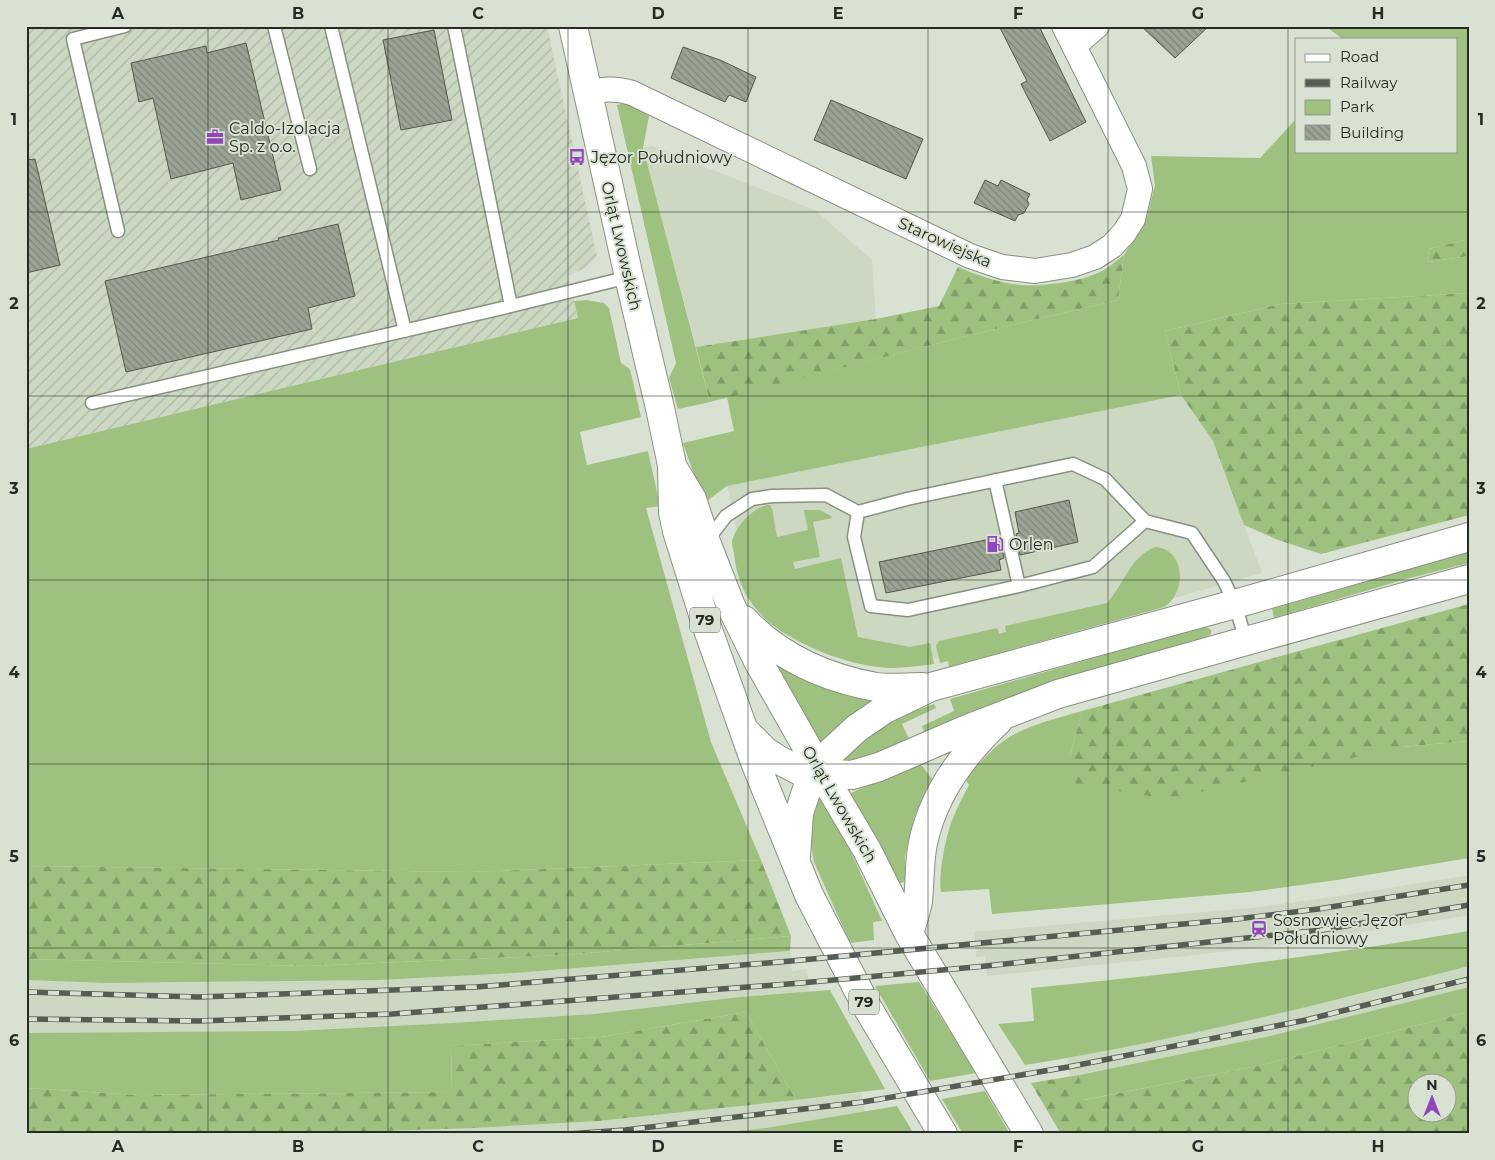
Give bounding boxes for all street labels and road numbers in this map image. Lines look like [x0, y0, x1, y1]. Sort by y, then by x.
street label: Orląt Lwowskich [597, 180, 646, 313]
street label: Starowiejska [895, 213, 995, 272]
road number: 79 [690, 608, 720, 632]
street label: Orląt Lwowskich [798, 742, 881, 866]
road number: 79 [849, 990, 879, 1014]

